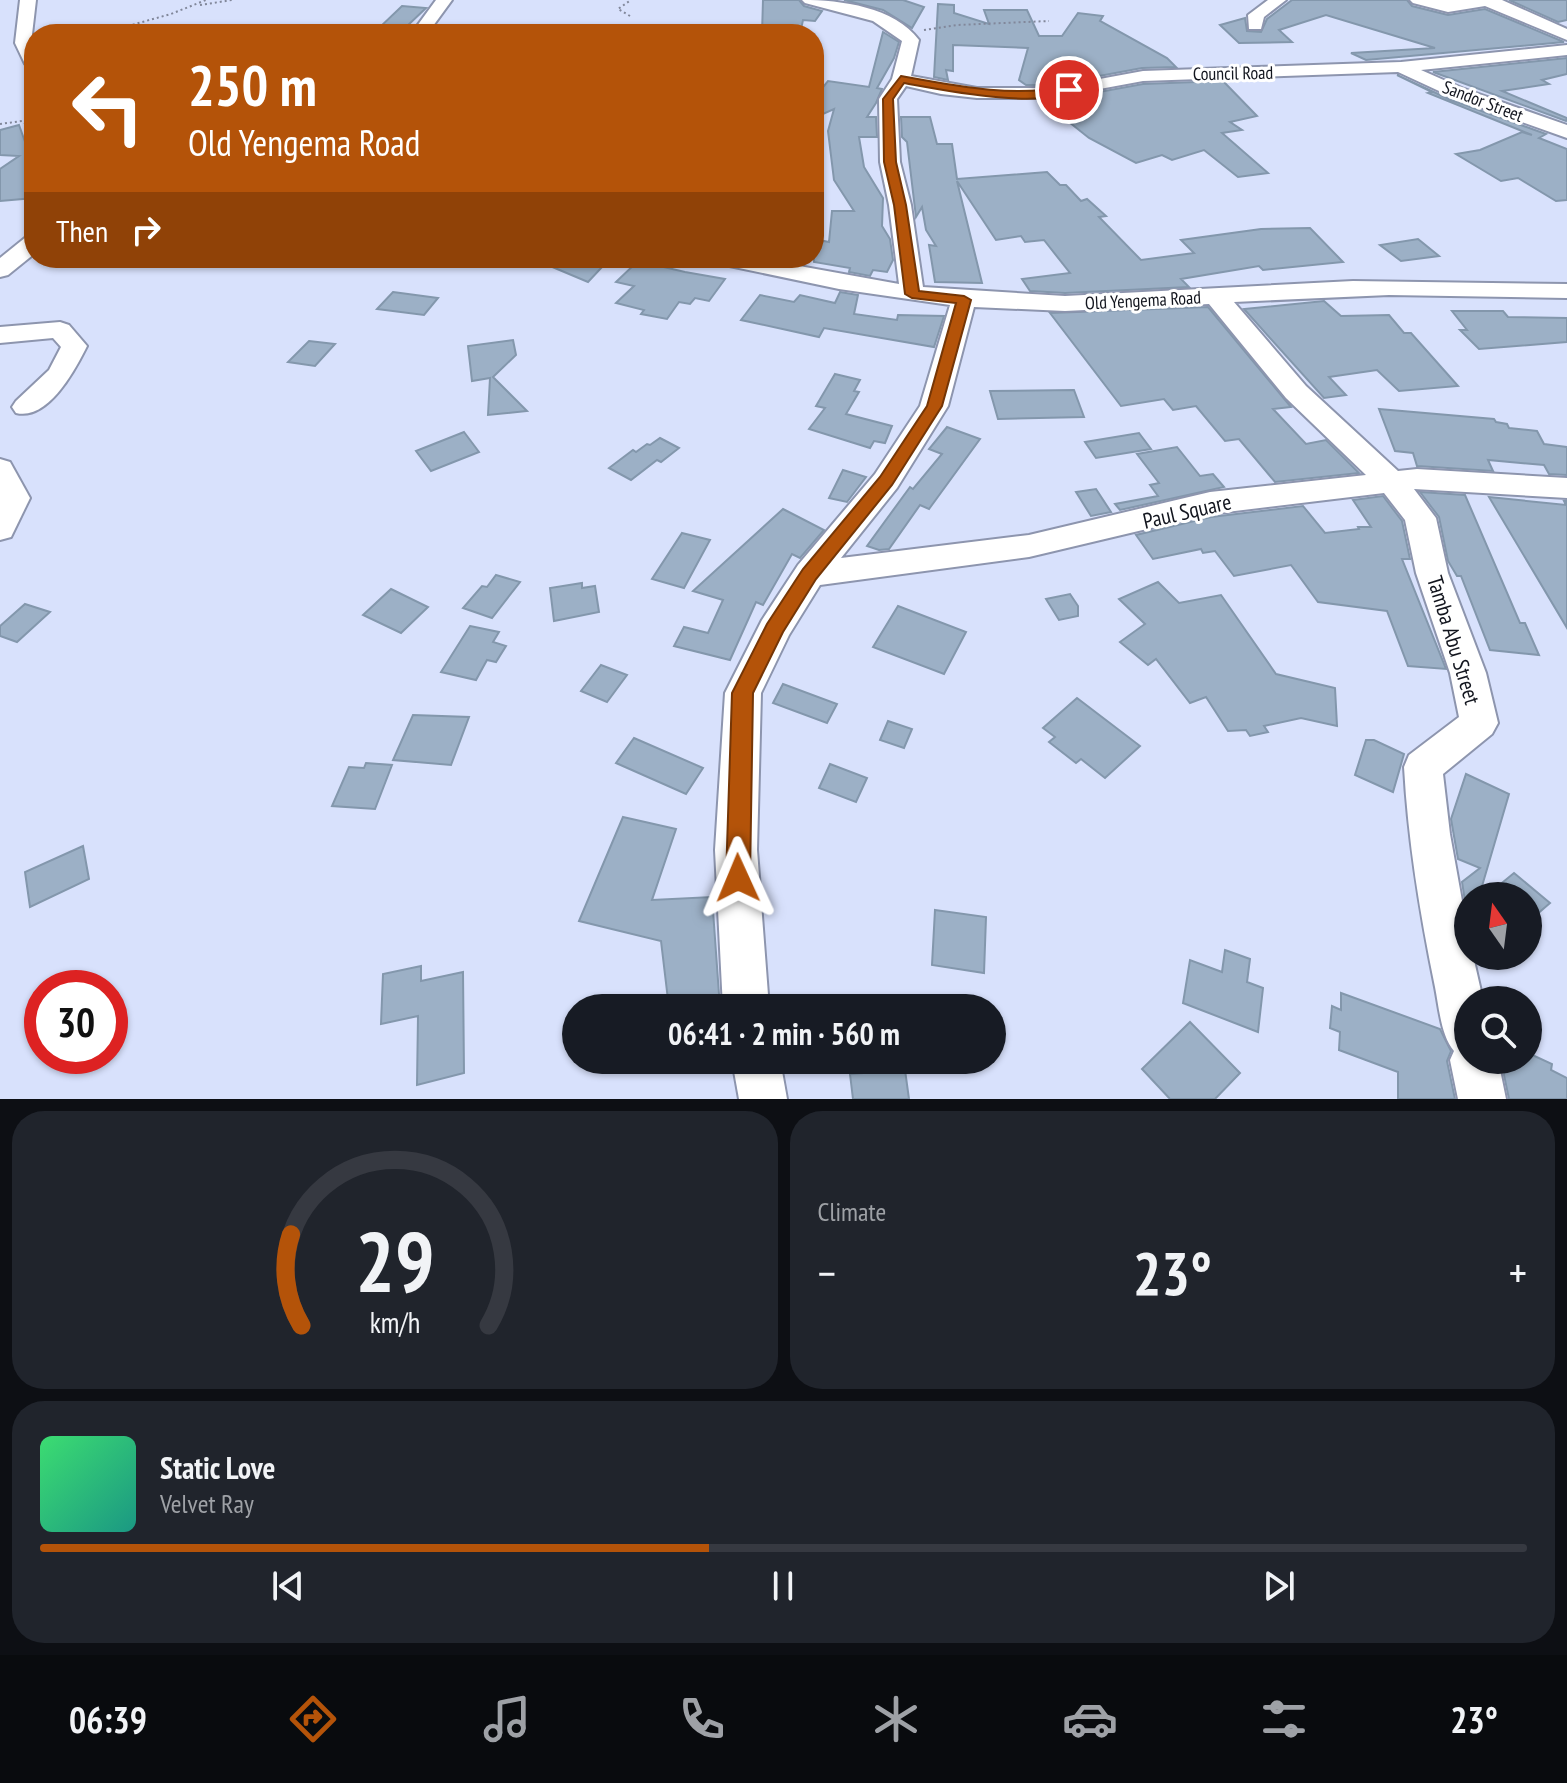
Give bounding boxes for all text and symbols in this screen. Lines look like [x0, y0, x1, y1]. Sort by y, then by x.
text: 250 m [188, 49, 317, 121]
icon: left [56, 56, 160, 160]
pin [1035, 56, 1103, 124]
street label: Council Road [1193, 61, 1273, 85]
icon: arrive [1047, 68, 1091, 112]
street label: Sandor Street [1439, 75, 1527, 127]
text: Old Yengema Road [188, 119, 420, 166]
icon: right [124, 208, 168, 252]
text: Then [56, 211, 108, 250]
street label: Old Yengema Road [1084, 285, 1202, 315]
street label: Paul Square [1140, 487, 1234, 535]
street label: Tamba Abu Street [1421, 572, 1487, 708]
position arrow [696, 836, 780, 920]
north arrow [1454, 882, 1542, 970]
map controls [1454, 882, 1542, 1074]
speed limit sign: 30 [24, 970, 128, 1074]
button: search [1454, 986, 1542, 1074]
text: 06:41 · 2 min · 560 m [668, 1014, 900, 1053]
text: Climate [818, 1195, 886, 1228]
text: 29 [355, 1207, 435, 1315]
text: 23° [1133, 1234, 1212, 1312]
text: − [818, 1244, 836, 1301]
text: + [1509, 1244, 1527, 1301]
text: km/h [369, 1304, 420, 1341]
text: Static Love [160, 1448, 275, 1487]
text: Velvet Ray [160, 1487, 254, 1520]
icon: previous [266, 1564, 310, 1608]
icon: pause [761, 1564, 805, 1608]
icon: next [1257, 1564, 1301, 1608]
icon: directions [285, 1691, 341, 1747]
icon: music [479, 1691, 535, 1747]
icon: phone [674, 1691, 730, 1747]
icon: climate [868, 1691, 924, 1747]
icon: car [1062, 1691, 1118, 1747]
icon: filters [1256, 1691, 1312, 1747]
text: 06:39 [69, 1696, 147, 1743]
text: 23° [1450, 1696, 1498, 1743]

